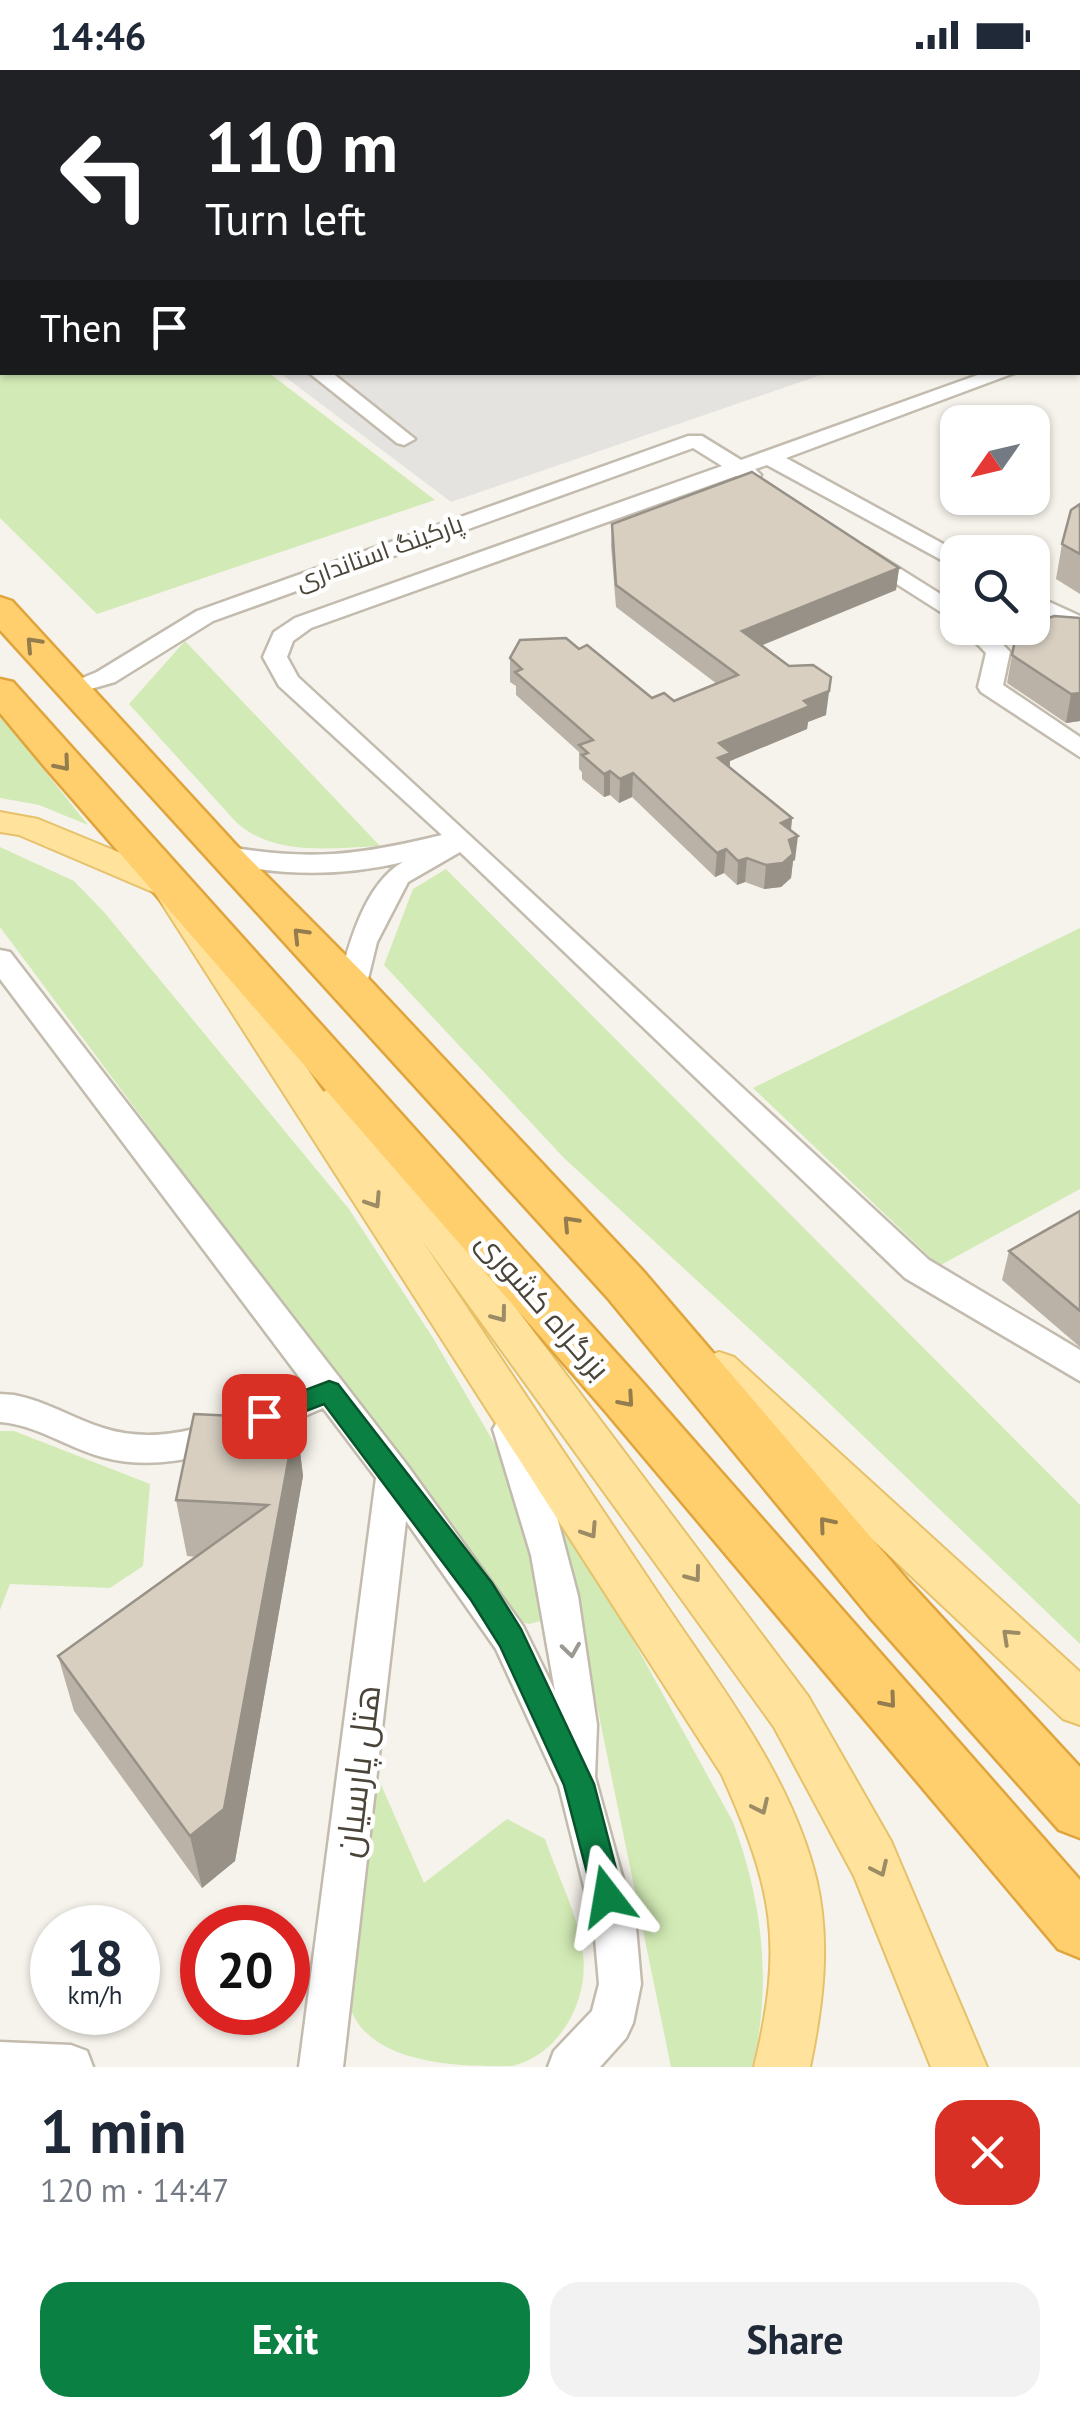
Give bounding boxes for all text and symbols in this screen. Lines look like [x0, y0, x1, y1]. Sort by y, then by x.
text: 14:46 [50, 11, 146, 60]
text: 110 m [205, 101, 398, 191]
icon: left [40, 110, 170, 240]
text: Turn left [205, 189, 366, 247]
icon: arrive [142, 300, 197, 355]
text: Then [40, 303, 122, 352]
north arrow [940, 405, 1050, 515]
map controls [940, 405, 1050, 645]
street label: پارکینگ استانداری [291, 507, 468, 598]
button: search [940, 535, 1050, 645]
one-way arrow [27, 637, 45, 656]
one-way arrow [51, 753, 69, 771]
one-way arrow [294, 928, 312, 946]
one-way arrow [361, 1190, 380, 1208]
one-way arrow [564, 1217, 582, 1235]
street label: بزرگراه کشوری [469, 1223, 619, 1387]
one-way arrow [488, 1304, 505, 1322]
pin [222, 1374, 307, 1459]
one-way arrow [615, 1388, 633, 1407]
icon: arrive [237, 1389, 292, 1444]
one-way arrow [820, 1517, 838, 1535]
one-way arrow [578, 1520, 597, 1538]
one-way arrow [682, 1564, 700, 1582]
one-way arrow [1002, 1630, 1021, 1648]
one-way arrow [559, 1642, 580, 1659]
street label: هتل پارسیان [324, 1682, 391, 1860]
one-way arrow [878, 1690, 896, 1708]
one-way arrow [749, 1797, 769, 1815]
position arrow [555, 1844, 659, 1948]
one-way arrow [867, 1858, 887, 1876]
speed limit sign: 20 [180, 1905, 310, 2035]
text: 18 [67, 1925, 123, 1990]
text: km/h [68, 1979, 122, 2011]
text: 1 min [40, 2092, 186, 2170]
button: close [935, 2100, 1040, 2205]
text: 120 m · 14:47 [40, 2169, 229, 2211]
button: Exit [40, 2282, 530, 2397]
button: Share [550, 2282, 1040, 2397]

